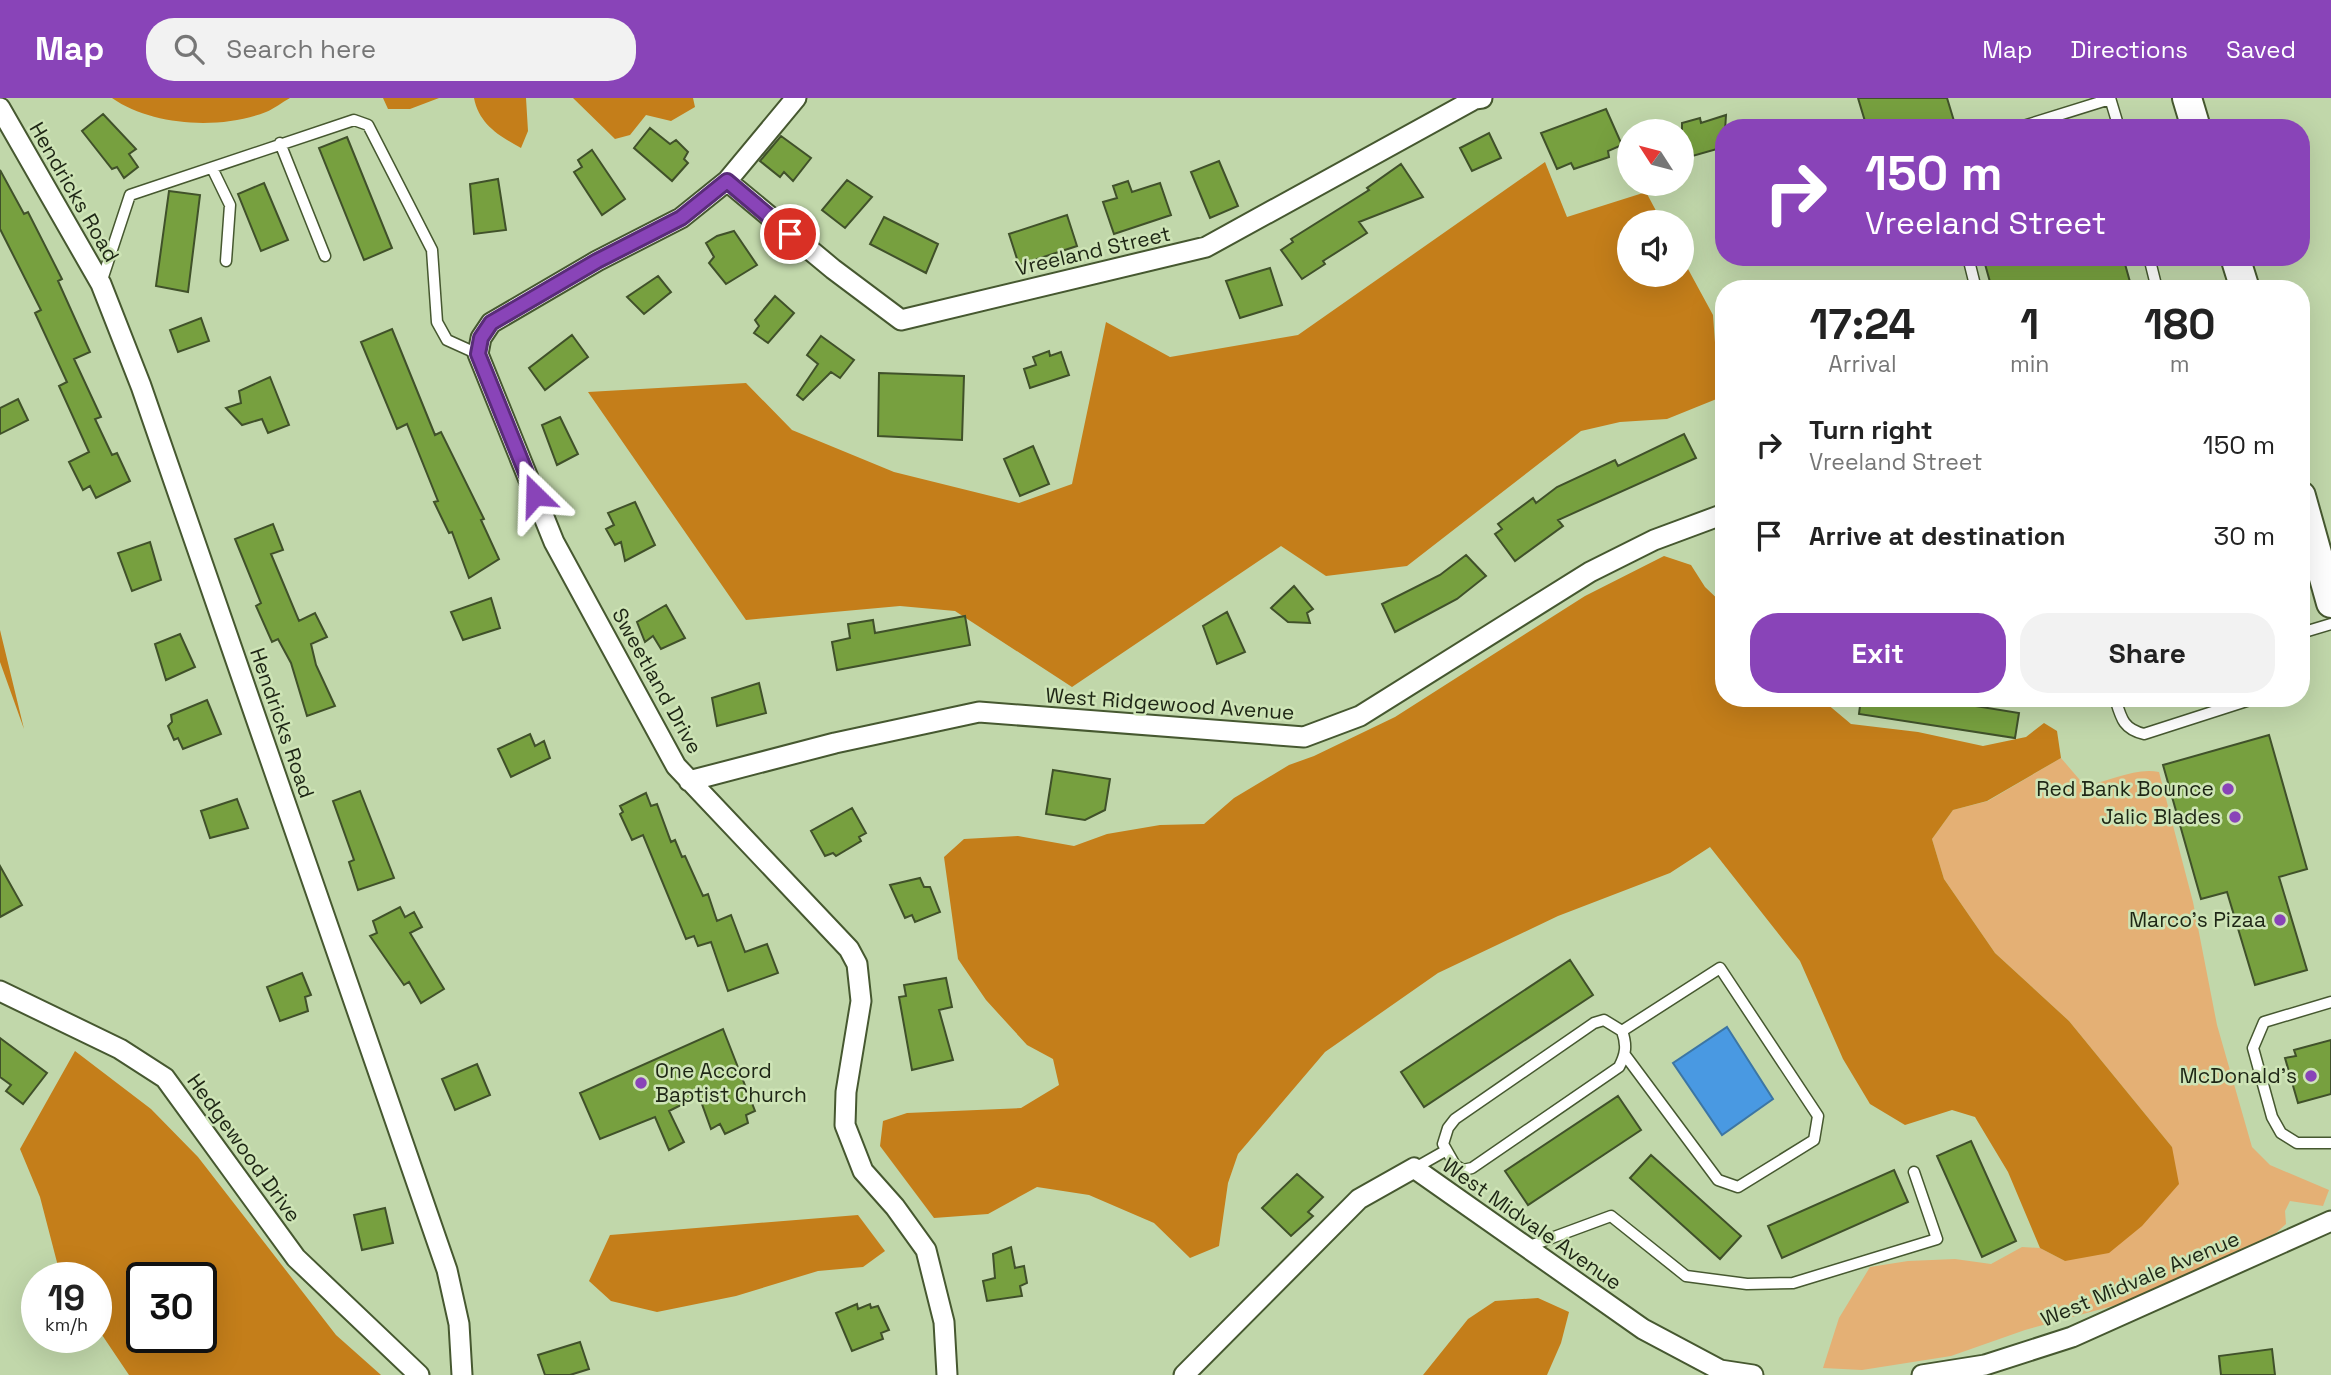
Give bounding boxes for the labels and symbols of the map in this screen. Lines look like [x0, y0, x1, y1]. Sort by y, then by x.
street label: Hendricks Road [23, 117, 125, 267]
north arrow [1617, 119, 1694, 196]
pin [760, 204, 820, 264]
street label: Vreeland Street [1013, 220, 1173, 281]
position arrow [498, 458, 572, 532]
street label: Sweetland Drive [606, 603, 709, 759]
street label: Hendricks Road [244, 644, 321, 802]
street label: West Ridgewood Avenue [1045, 681, 1295, 726]
place label: Red Bank Bounce [2036, 775, 2214, 802]
marker: Red Bank Bounce [2220, 781, 2236, 797]
place label: Jalic Blades [2101, 803, 2221, 830]
marker: Jalic Blades [2227, 809, 2243, 825]
place label: Marco's Pizaa [2129, 906, 2266, 933]
marker: Marco's Pizaa [2272, 912, 2288, 928]
place label: One Accord Baptist Church [655, 1057, 807, 1108]
place label: McDonald's [2179, 1062, 2297, 1089]
street label: Hedgewood Drive [181, 1068, 307, 1227]
marker: McDonald's [2303, 1068, 2319, 1084]
marker: One Accord Baptist Church [633, 1075, 649, 1091]
street label: West Midvale Avenue [1437, 1151, 1627, 1296]
street label: West Midvale Avenue [2036, 1224, 2243, 1333]
speed limit sign: 30 [126, 1262, 217, 1353]

